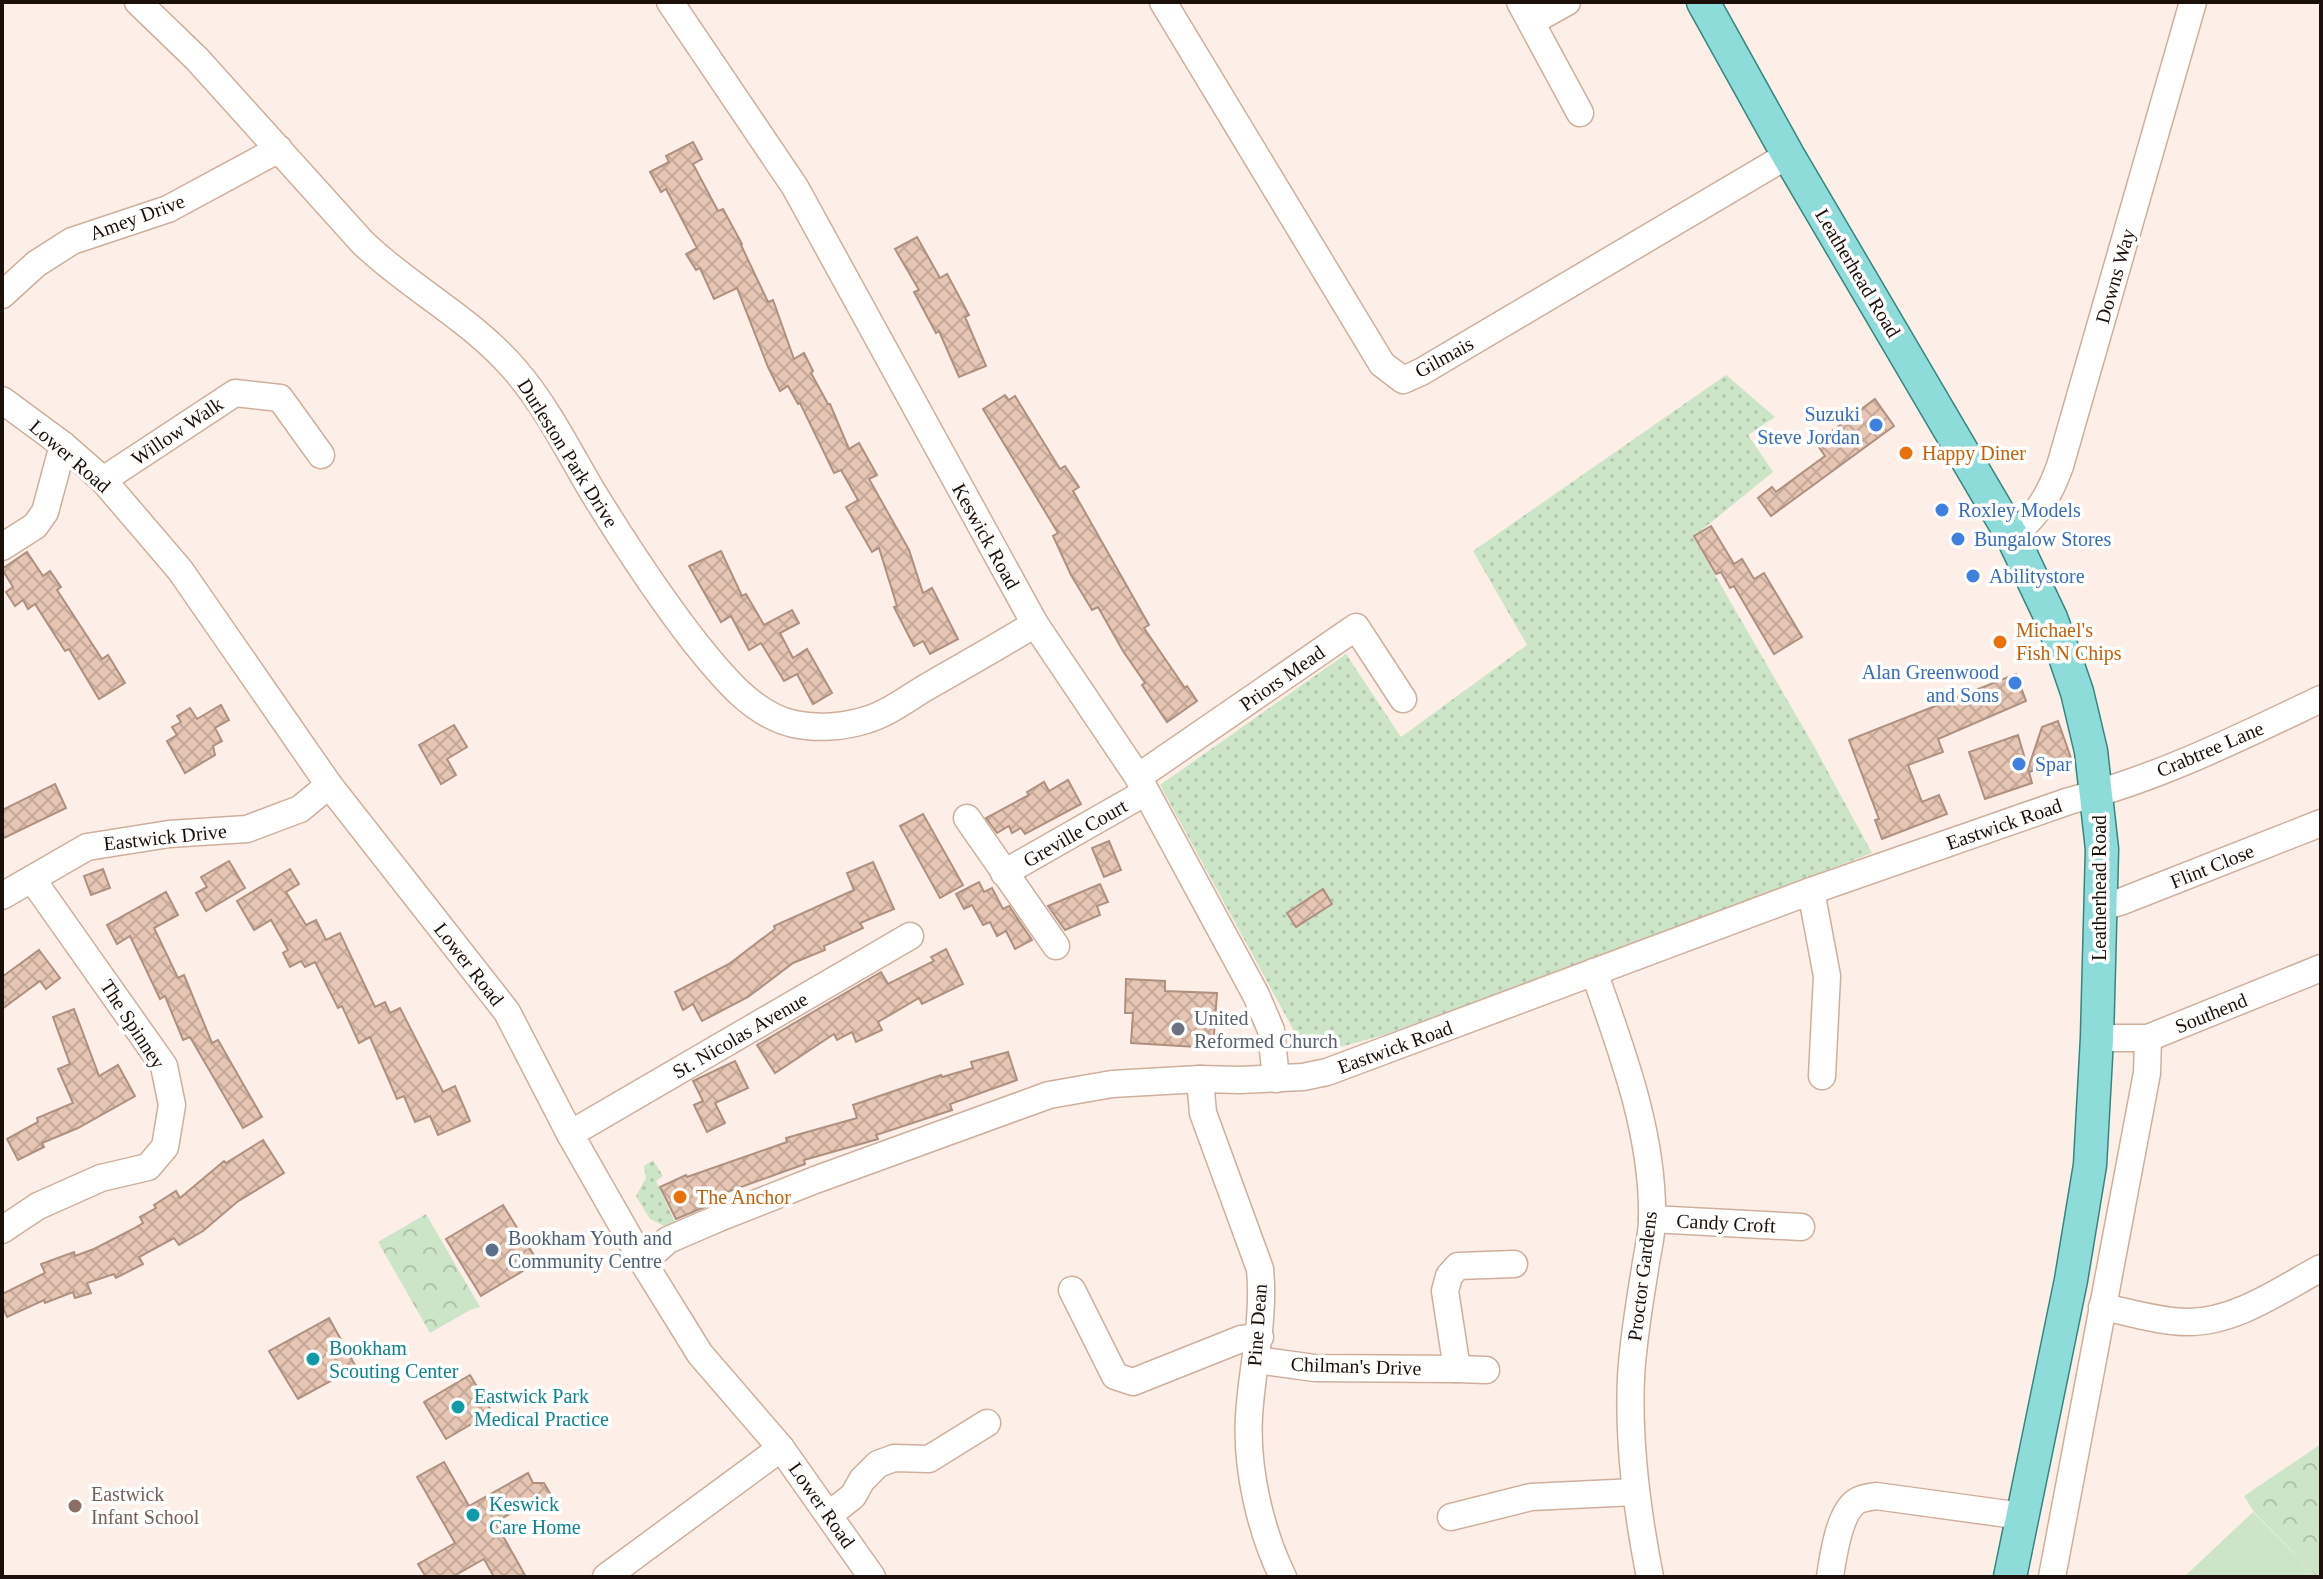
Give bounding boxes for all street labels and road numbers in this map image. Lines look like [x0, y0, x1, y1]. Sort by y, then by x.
street label: Amey Drive [87, 190, 188, 245]
street label: Leatherhead Road [1811, 205, 1905, 341]
street label: Downs Way [2091, 226, 2140, 326]
street label: Gilmais [1411, 332, 1477, 382]
street label: Durleston Park Drive [513, 375, 623, 531]
street label: Willow Walk [127, 392, 227, 470]
street label: Lower Road [25, 415, 115, 497]
street label: Keswick Road [948, 479, 1024, 593]
street label: Priors Mead [1235, 641, 1329, 715]
street label: Crabtree Lane [2153, 717, 2267, 781]
street label: Greville Court [1019, 794, 1131, 872]
street label: Eastwick Road [1943, 794, 2065, 854]
street label: Leatherhead Road [2088, 815, 2110, 961]
street label: Eastwick Drive [102, 820, 228, 854]
street label: Flint Close [2167, 839, 2257, 893]
street label: Lower Road [430, 918, 508, 1010]
street label: The Spinney [95, 975, 170, 1073]
street label: St. Nicolas Avenue [669, 987, 812, 1083]
street label: Southend [2172, 989, 2250, 1037]
street label: Eastwick Road [1335, 1016, 1455, 1078]
street label: Candy Croft [1676, 1209, 1777, 1238]
street label: Proctor Gardens [1623, 1210, 1661, 1342]
street label: Pine Dean [1243, 1283, 1271, 1367]
street label: Chilman's Drive [1290, 1353, 1422, 1379]
street label: Lower Road [784, 1458, 860, 1552]

